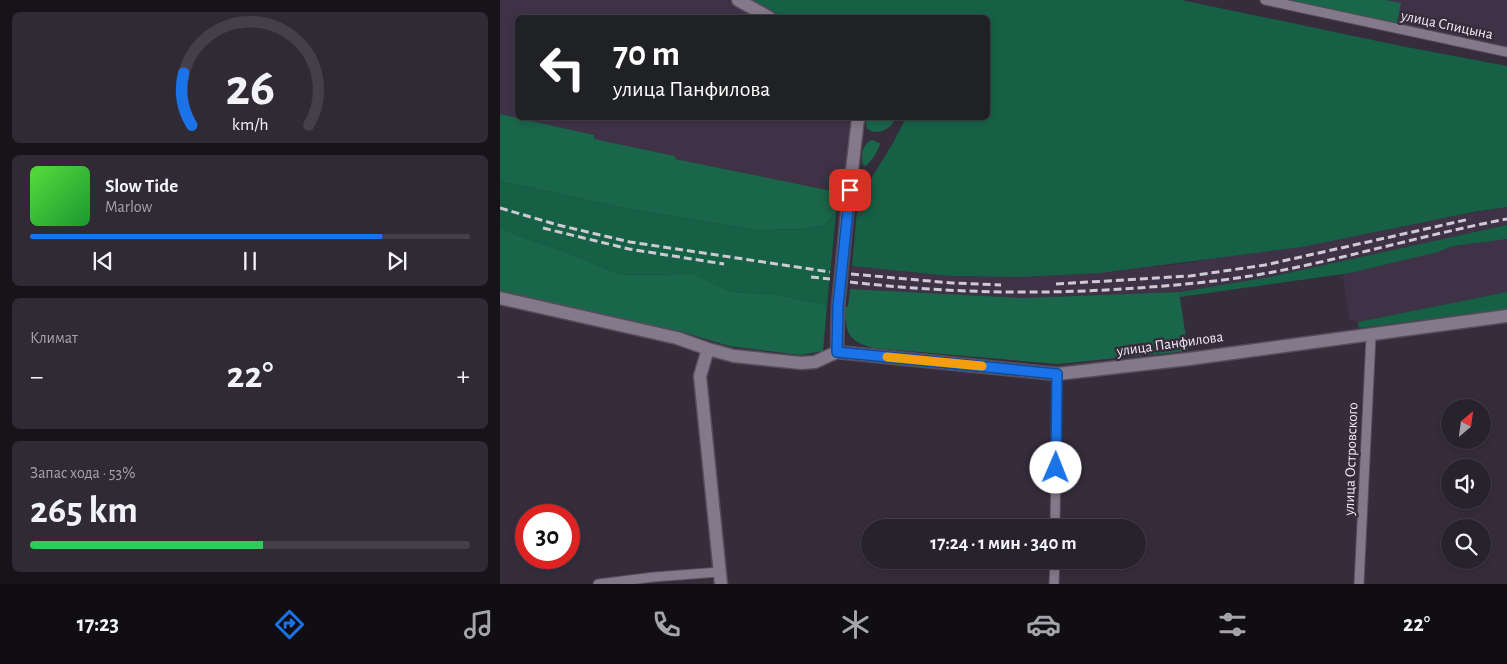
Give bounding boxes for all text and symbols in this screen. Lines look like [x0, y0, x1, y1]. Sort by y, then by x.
street label: улица Спицына [1399, 8, 1495, 42]
icon: left [530, 35, 595, 100]
text: 70 m [613, 37, 680, 72]
text: 26 [225, 62, 275, 114]
text: улица Панфилова [613, 78, 770, 100]
text: km/h [232, 116, 268, 134]
pin [829, 169, 871, 211]
icon: arrive [836, 176, 864, 204]
text: Slow Tide [105, 177, 178, 196]
text: Marlow [105, 199, 152, 215]
icon: previous [89, 247, 117, 275]
icon: pause [236, 247, 264, 275]
icon: next [383, 247, 411, 275]
street label: улица Панфилова [1115, 329, 1224, 359]
text: Климат [30, 330, 78, 346]
text: 22° [227, 357, 273, 395]
text: − [30, 363, 43, 391]
text: + [457, 363, 470, 391]
north arrow [1441, 399, 1491, 449]
map controls [1441, 399, 1491, 569]
street label: улица Островского [1341, 402, 1360, 517]
position arrow [1029, 441, 1081, 493]
button: sound [1441, 459, 1491, 509]
text: Запас хода · 53% [30, 465, 135, 481]
text: 265 km [30, 492, 138, 530]
speed limit sign: 30 [515, 504, 580, 569]
button: search [1441, 519, 1491, 569]
text: 17:24 · 1 мин · 340 m [930, 534, 1077, 553]
icon: directions [272, 607, 307, 642]
icon: music [461, 607, 496, 642]
icon: phone [649, 607, 684, 642]
icon: climate [838, 607, 873, 642]
icon: car [1026, 607, 1061, 642]
icon: filters [1215, 607, 1250, 642]
text: 17:23 [77, 613, 119, 635]
text: 22° [1403, 613, 1430, 635]

